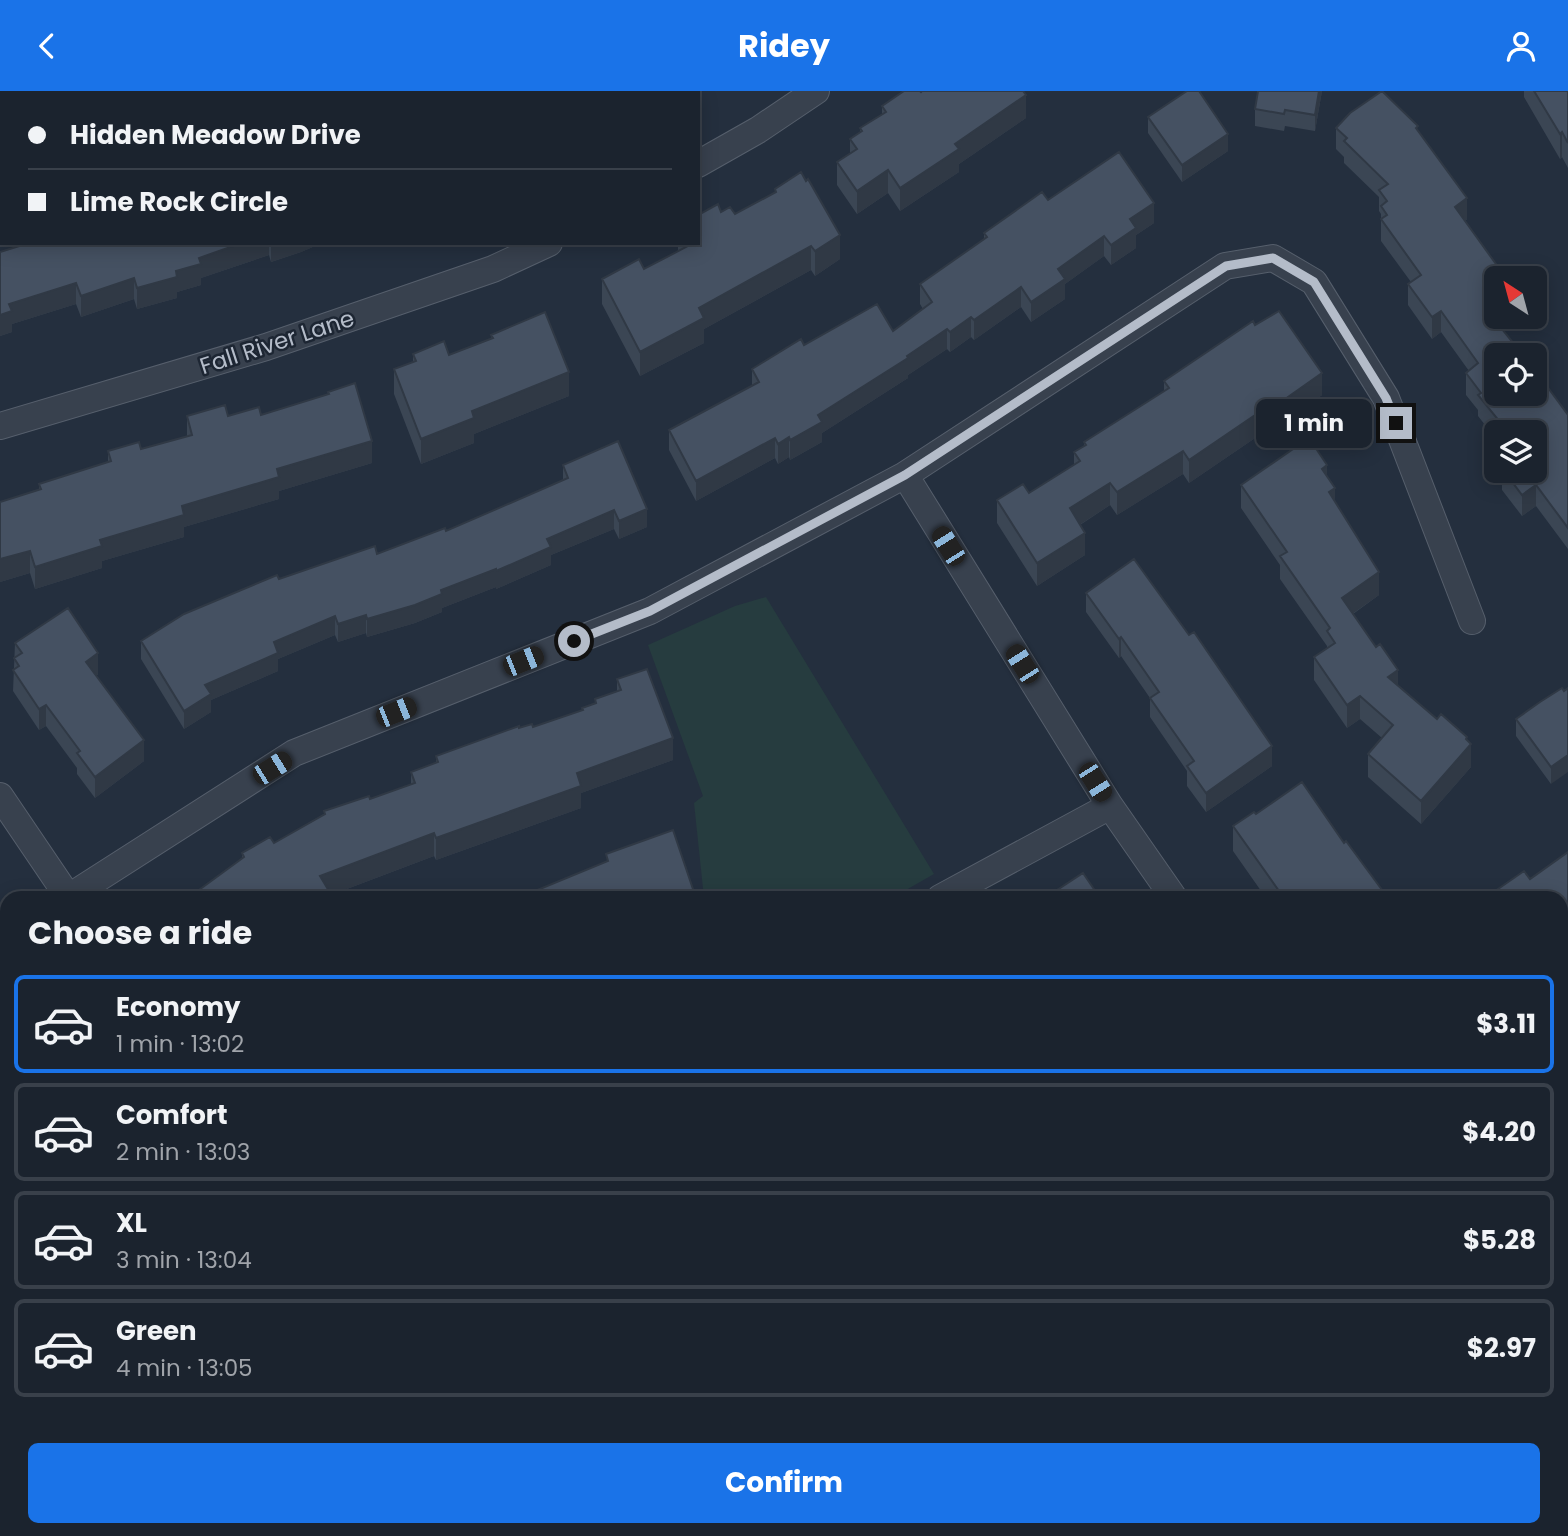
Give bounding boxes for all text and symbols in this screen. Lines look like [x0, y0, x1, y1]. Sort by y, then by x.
text: Ridey [738, 23, 830, 68]
icon: back [28, 27, 66, 65]
icon: person [1502, 27, 1540, 65]
text: Hidden Meadow Drive [70, 117, 361, 153]
text: Lime Rock Circle [70, 184, 288, 220]
north arrow [1484, 266, 1547, 329]
map controls [1484, 266, 1547, 483]
street label: Fall River Lane [196, 302, 358, 382]
button: locate [1484, 343, 1547, 406]
callout: 1 min [1256, 399, 1372, 447]
text: 1 min [1284, 407, 1344, 439]
route end [1380, 407, 1412, 439]
button: layers [1484, 420, 1547, 483]
car [928, 523, 969, 569]
route start [558, 625, 590, 657]
car [1002, 641, 1043, 687]
car [500, 643, 547, 679]
car [373, 694, 420, 730]
car [249, 748, 296, 788]
car [1075, 759, 1116, 805]
text: Choose a ride [28, 910, 252, 955]
text: Economy [116, 989, 240, 1025]
icon: car [32, 993, 95, 1056]
text: $3.11 [1476, 1006, 1536, 1042]
text: 1 min · 13:02 [116, 1028, 244, 1060]
text: Comfort [116, 1097, 228, 1133]
icon: car [32, 1101, 95, 1164]
text: $4.20 [1462, 1114, 1536, 1150]
text: 2 min · 13:03 [116, 1136, 250, 1168]
text: XL [116, 1205, 147, 1241]
icon: car [32, 1209, 95, 1272]
text: $5.28 [1463, 1222, 1536, 1258]
text: 3 min · 13:04 [116, 1244, 252, 1276]
text: Green [116, 1313, 197, 1349]
icon: car [32, 1317, 95, 1380]
text: $2.97 [1467, 1330, 1536, 1366]
text: 4 min · 13:05 [116, 1352, 253, 1384]
button: Confirm [28, 1443, 1540, 1523]

